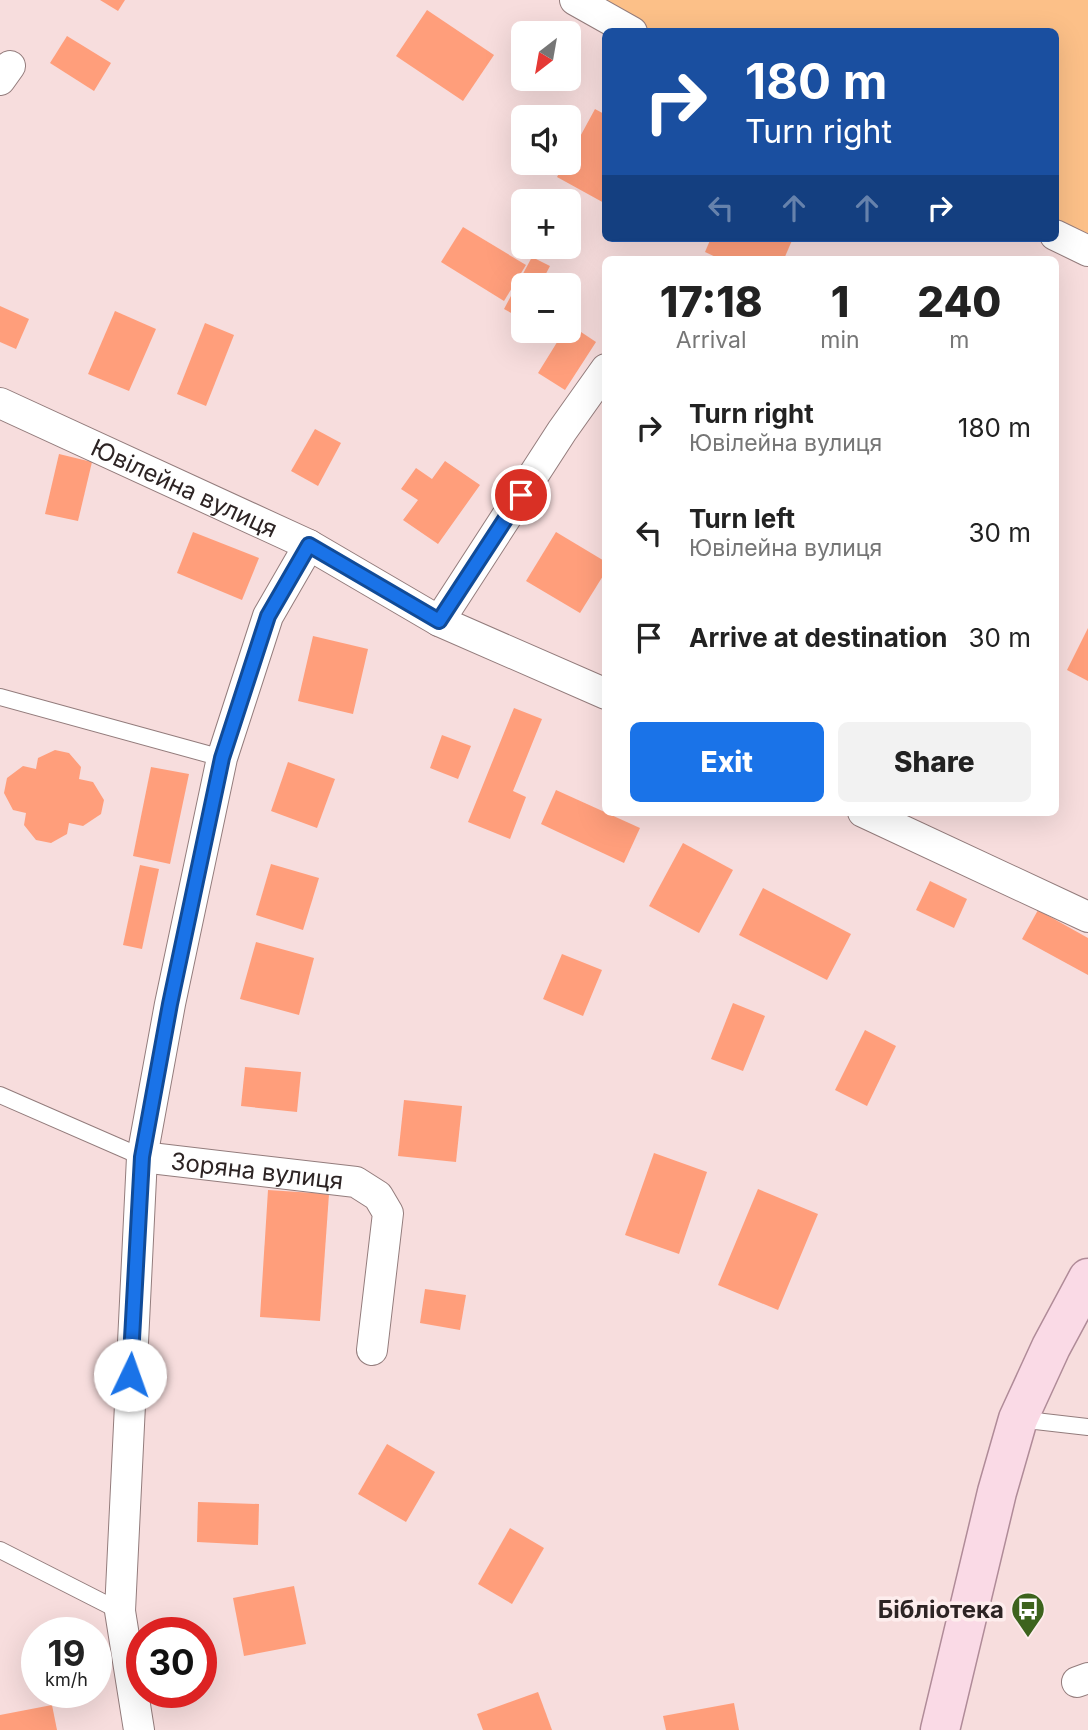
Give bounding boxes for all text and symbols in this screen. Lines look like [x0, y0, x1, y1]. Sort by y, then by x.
north arrow [511, 21, 581, 91]
map controls [511, 21, 581, 343]
text: 180 m [745, 52, 887, 111]
icon: right [630, 56, 721, 147]
button: sound [511, 105, 581, 175]
text: Turn right [745, 112, 892, 151]
button: + [511, 189, 581, 259]
icon: left [702, 189, 740, 227]
icon: ahead [775, 189, 813, 227]
icon: ahead [848, 189, 886, 227]
icon: right [921, 189, 959, 227]
button: − [511, 273, 581, 343]
text: 17:18 [660, 276, 763, 327]
text: 1 [831, 276, 849, 327]
text: 240 [917, 276, 1001, 327]
text: Arrival [676, 326, 747, 354]
text: min [820, 326, 860, 354]
text: m [949, 326, 969, 354]
text: Turn right [689, 398, 814, 429]
icon: right [630, 409, 668, 447]
text: 180 m [958, 412, 1031, 443]
text: Ювілейна вулиця [689, 429, 882, 457]
street label: Ювілейна вулиця [87, 432, 282, 543]
pin [491, 465, 551, 525]
icon: arrive [502, 476, 540, 514]
text: Turn left [689, 503, 795, 534]
icon: left [630, 514, 668, 552]
text: 30 m [968, 517, 1031, 548]
text: Ювілейна вулиця [689, 534, 882, 562]
icon: arrive [630, 619, 668, 657]
text: Arrive at destination [689, 622, 948, 653]
text: 30 m [969, 622, 1031, 653]
button: Exit [630, 722, 824, 802]
button: Share [838, 722, 1031, 802]
street label: Зоряна вулиця [169, 1146, 345, 1195]
position arrow [93, 1338, 167, 1412]
bus stop icon: Бібліотека [1009, 1590, 1047, 1639]
place label: Бібліотека [878, 1595, 1004, 1624]
speed limit sign: 30 [126, 1617, 217, 1708]
text: 19 [48, 1632, 85, 1674]
text: km/h [45, 1669, 88, 1690]

